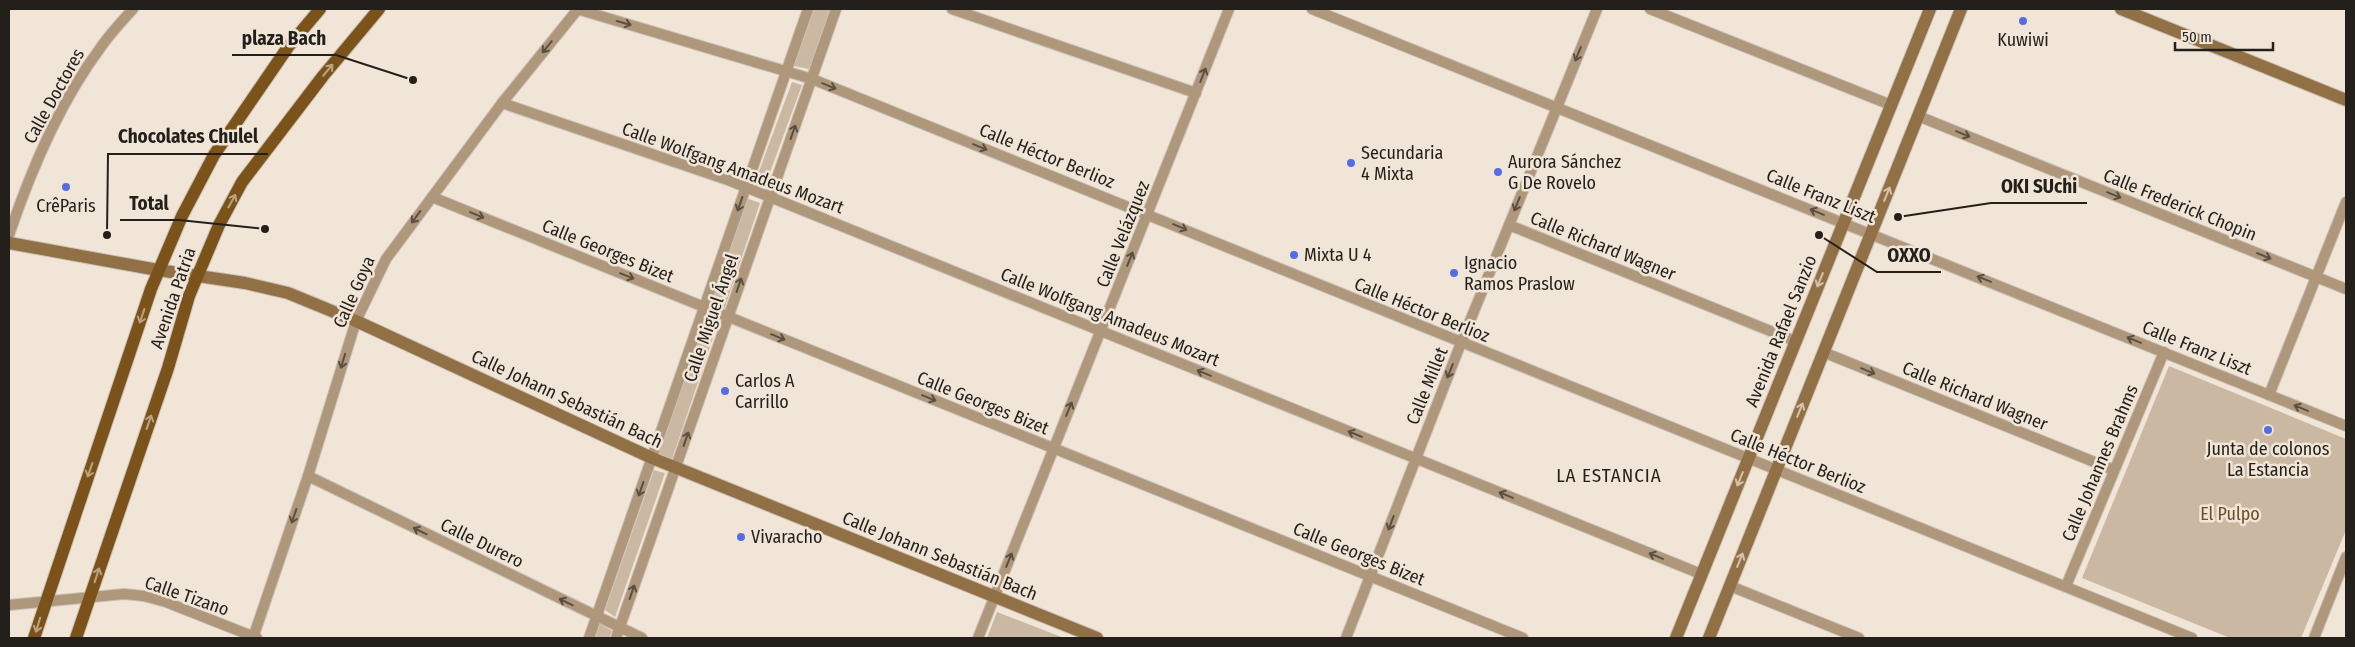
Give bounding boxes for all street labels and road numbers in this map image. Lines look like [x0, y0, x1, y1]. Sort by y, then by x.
street label: Calle Doctores [19, 44, 89, 147]
street label: Calle Wolfgang Amadeus Mozart [619, 118, 847, 218]
street label: Calle Héctor Berlioz [976, 119, 1118, 193]
street label: Calle Franz Liszt [1763, 164, 1879, 228]
street label: Calle Frederick Chopin [2100, 164, 2260, 246]
street label: Calle Velázquez [1092, 177, 1154, 291]
street label: Calle Richard Wagner [1527, 207, 1680, 285]
street label: Calle Georges Bizet [539, 215, 677, 287]
street label: Avenida Patria [145, 244, 201, 352]
street label: Calle Miguel Ángel [678, 251, 743, 385]
street label: Calle Goya [328, 252, 380, 331]
street label: Avenida Rafael Sanzio [1741, 252, 1821, 410]
street label: Calle Wolfgang Amadeus Mozart [997, 263, 1223, 371]
street label: Calle Héctor Berlioz [1351, 273, 1493, 347]
street label: Calle Franz Liszt [2139, 316, 2255, 380]
street label: Calle Millet [1402, 344, 1453, 428]
street label: Calle Johann Sebastián Bach [468, 345, 666, 453]
street label: Calle Richard Wagner [1899, 357, 2052, 435]
street label: Calle Georges Bizet [914, 367, 1052, 439]
street label: Calle Johannes Brahms [2057, 381, 2143, 545]
street label: Calle Héctor Berlioz [1727, 424, 1869, 498]
street label: Calle Johann Sebastián Bach [839, 507, 1041, 605]
street label: Calle Durero [437, 513, 527, 573]
street label: Calle Georges Bizet [1290, 518, 1428, 590]
street label: Calle Tizano [142, 571, 232, 621]

